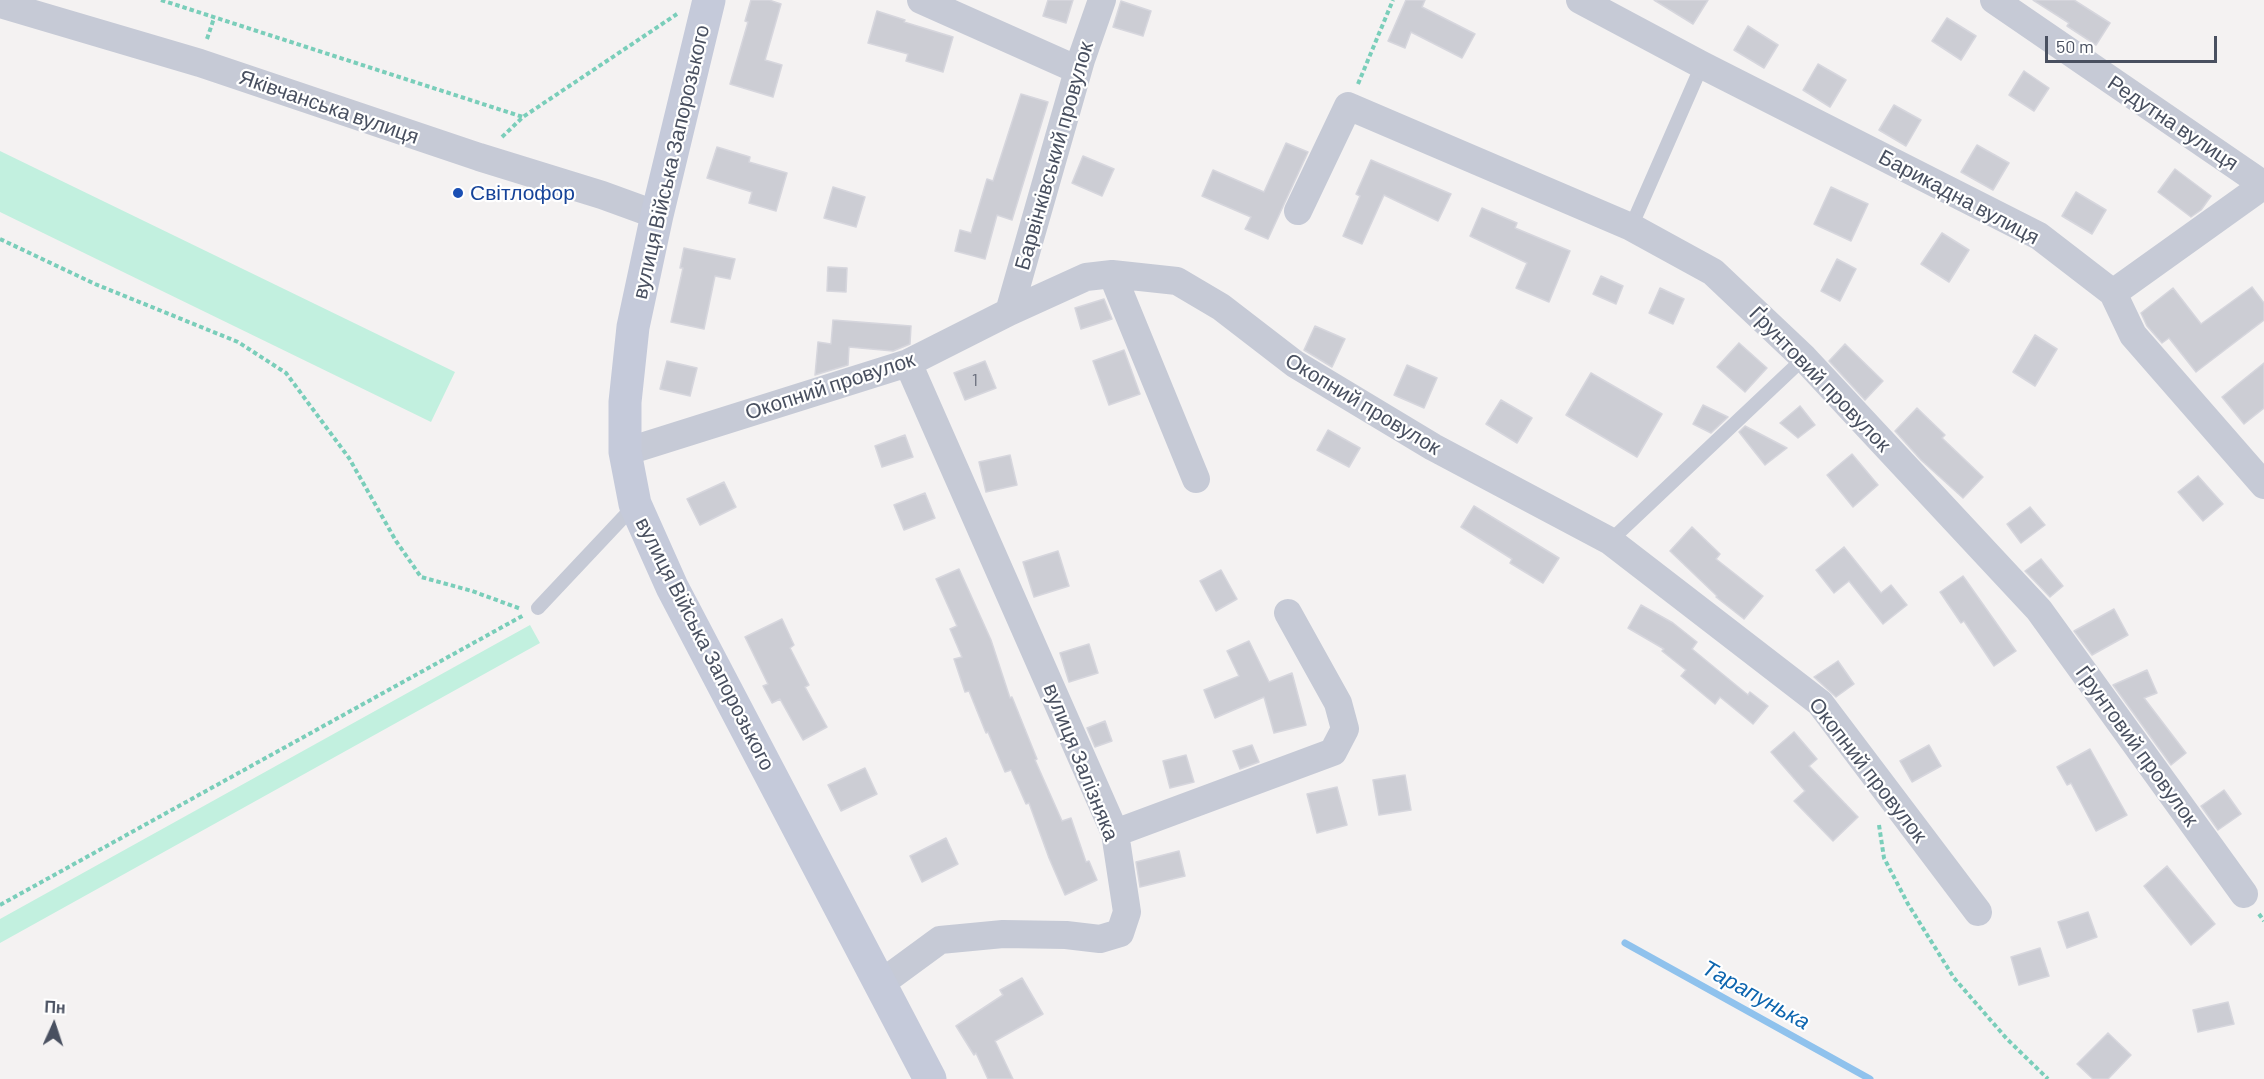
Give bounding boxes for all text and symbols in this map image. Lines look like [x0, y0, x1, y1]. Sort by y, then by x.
street label: вулиця Війська Запорозького [627, 22, 715, 302]
scale bar [2048, 24, 2220, 62]
text: 50 m [2056, 35, 2094, 57]
street label: Барвінківський провулок [1009, 39, 1099, 273]
street label: Яківчанська вулиця [236, 64, 422, 150]
street label: Редутна вулиця [2103, 70, 2243, 176]
street label: Барикадна вулиця [1874, 144, 2044, 250]
place label: Світлофор [470, 180, 575, 206]
marker: Світлофор [451, 186, 465, 200]
street label: Ґрунтовий провулок [1744, 301, 1896, 457]
street label: Окопний провулок [742, 347, 918, 425]
street label: Окопний провулок [1281, 348, 1445, 460]
house number: 1 [972, 369, 978, 391]
street label: вулиця Війська Запорозького [630, 513, 780, 775]
street label: Ґрунтовий провулок [2070, 661, 2204, 831]
street label: вулиця Залізняка [1038, 680, 1124, 844]
street label: Окопний провулок [1804, 693, 1932, 847]
water label: Тарапунька [1698, 955, 1814, 1035]
north arrow [24, 995, 84, 1055]
text: Пн [44, 996, 66, 1017]

